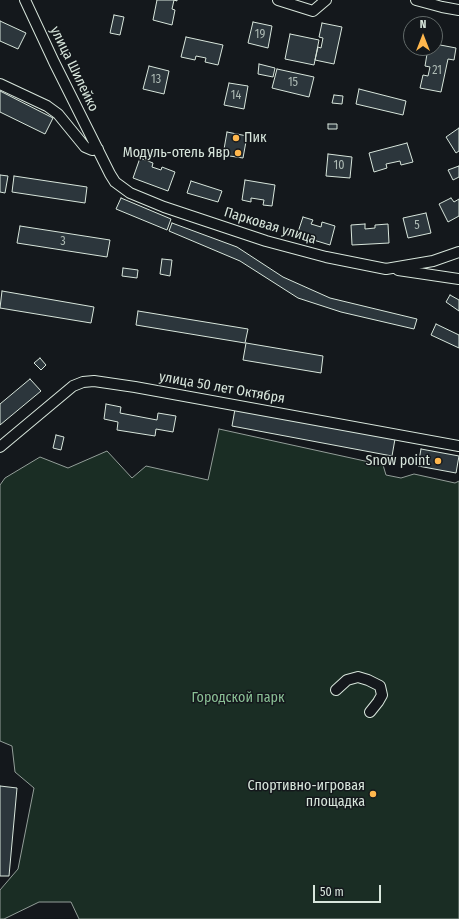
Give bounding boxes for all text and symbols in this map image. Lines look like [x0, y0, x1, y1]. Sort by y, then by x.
north arrow [403, 16, 443, 56]
text: N [420, 18, 426, 31]
street label: улица Шилейко [46, 24, 102, 114]
house number: 19 [255, 28, 265, 42]
house number: 21 [432, 64, 442, 78]
house number: 13 [151, 73, 161, 87]
house number: 15 [288, 76, 298, 90]
house number: 14 [231, 89, 241, 103]
place label: Пик [244, 130, 267, 146]
marker: Пик [231, 133, 241, 143]
place label: Модуль-отель Явр [123, 145, 230, 161]
marker: Модуль-отель Явр [233, 148, 243, 158]
house number: 10 [334, 159, 344, 173]
street label: Парковая улица [222, 204, 318, 248]
house number: 5 [414, 219, 420, 233]
house number: 3 [60, 235, 66, 249]
street label: улица 50 лет Октября [158, 369, 286, 407]
place label: Snow point [366, 453, 430, 469]
marker: Snow point [433, 456, 443, 466]
park label: Городской парк [191, 690, 285, 706]
place label: Спортивно-игровая площадка [247, 778, 365, 810]
marker: Спортивно-игровая площадка [368, 789, 378, 799]
scale bar [315, 877, 383, 903]
text: 50 m [320, 885, 344, 899]

